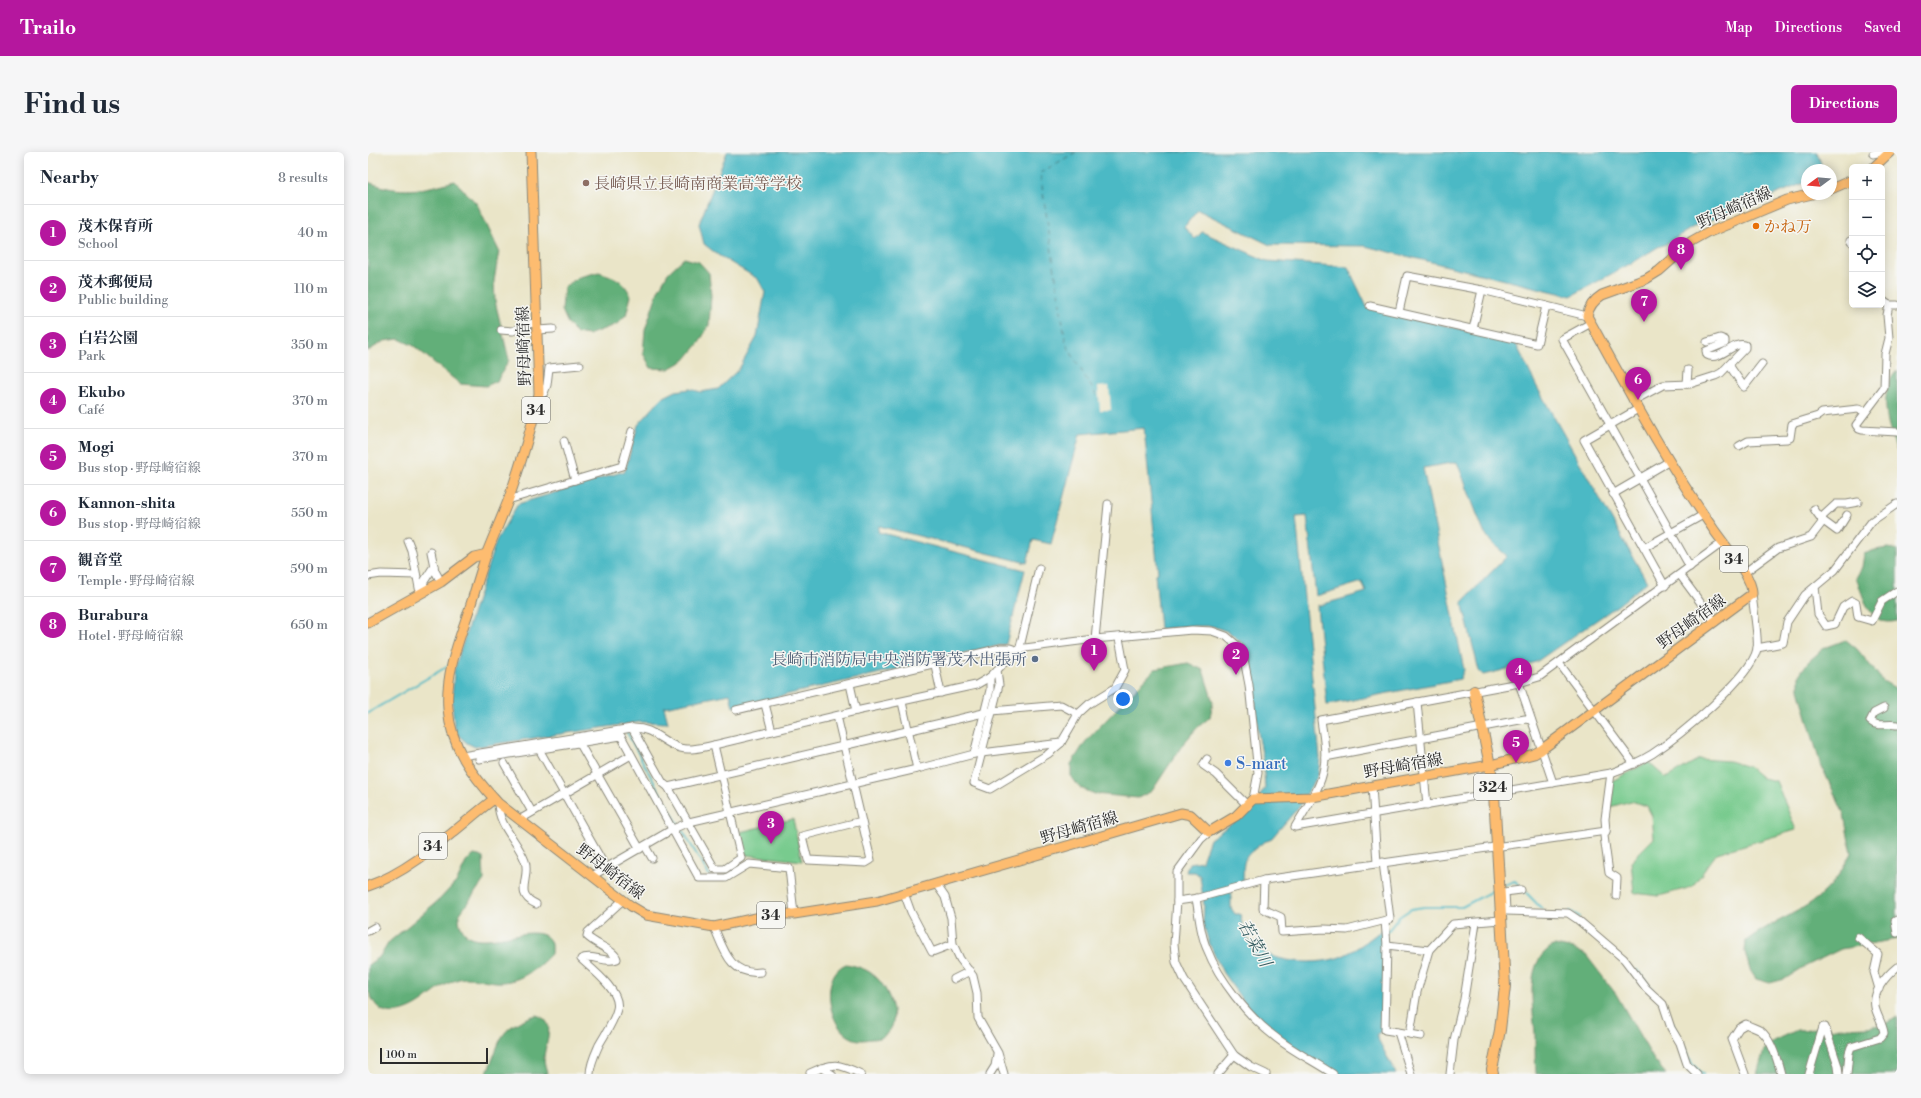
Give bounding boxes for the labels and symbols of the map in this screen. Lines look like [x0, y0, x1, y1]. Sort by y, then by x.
north arrow [1801, 164, 1837, 200]
place label: 長崎県立長崎南商業高等学校 [594, 174, 802, 194]
marker: 長崎県立長崎南商業高等学校 [581, 178, 591, 188]
street label: 野母崎宿線 [1694, 183, 1775, 233]
place label: かね万 [1764, 217, 1812, 237]
marker: かね万 [1751, 221, 1761, 231]
pin: 8 [1668, 237, 1694, 270]
pin: 7 [1631, 289, 1657, 322]
street label: 野母崎宿線 [513, 306, 535, 386]
pin: 6 [1625, 367, 1651, 400]
road number: 34 [522, 397, 550, 423]
road number: 34 [1720, 546, 1748, 572]
street label: 野母崎宿線 [1653, 590, 1730, 653]
pin: 1 [1081, 638, 1107, 671]
pin: 2 [1223, 642, 1249, 675]
place label: 長崎市消防局中央消防署茂木出張所 [771, 650, 1027, 670]
marker: 長崎市消防局中央消防署茂木出張所 [1030, 654, 1040, 664]
pin: 4 [1506, 658, 1532, 691]
your location [1113, 689, 1133, 709]
pin: 5 [1503, 730, 1529, 763]
street label: 野母崎宿線 [1362, 749, 1444, 783]
place label: S-mart [1236, 754, 1287, 774]
marker: S-mart [1223, 758, 1233, 768]
road number: 324 [1474, 774, 1512, 800]
street label: 野母崎宿線 [1038, 807, 1120, 849]
pin: 3 [758, 811, 784, 844]
road number: 34 [419, 833, 447, 859]
street label: 野母崎宿線 [572, 840, 648, 904]
road number: 34 [757, 902, 785, 928]
water label: 若菜川 [1232, 916, 1277, 973]
scale bar [380, 1046, 488, 1065]

